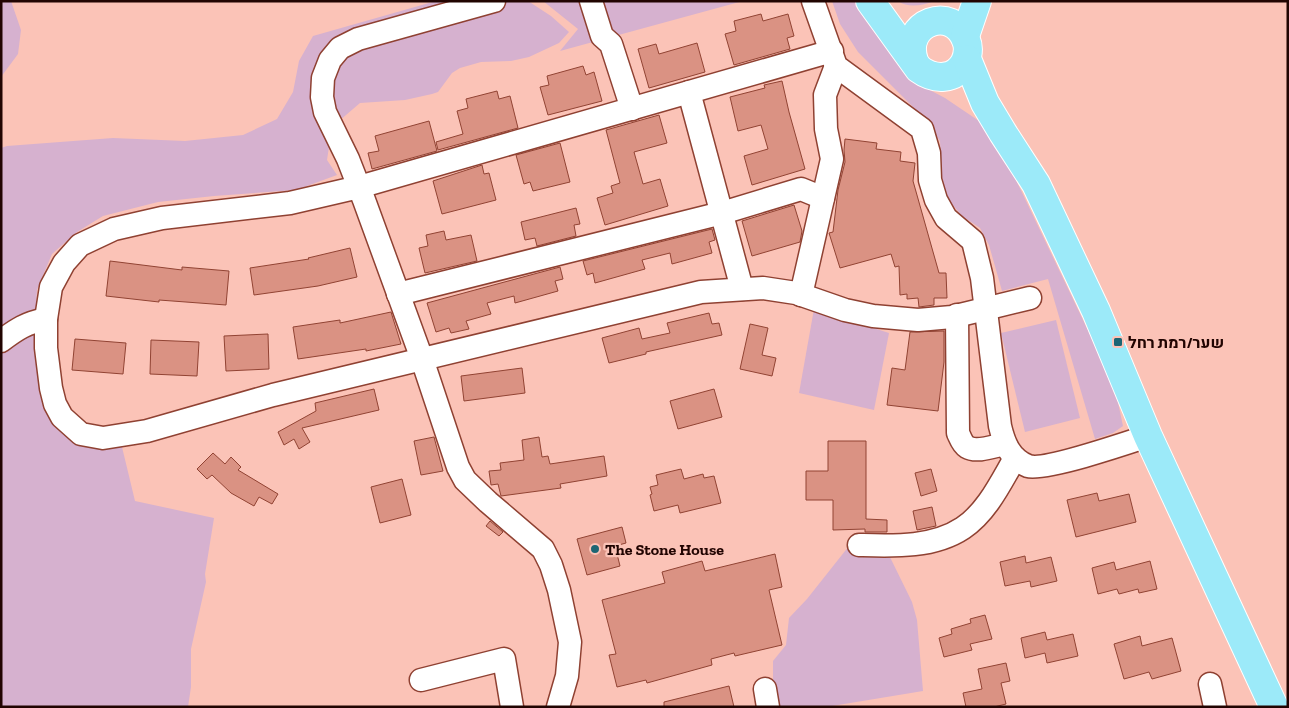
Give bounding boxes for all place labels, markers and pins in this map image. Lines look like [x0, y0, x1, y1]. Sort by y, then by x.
place label: שער/רמת רחל [1128, 333, 1224, 352]
marker: שער/רמת רחל [1112, 336, 1124, 348]
place label: The Stone House [605, 540, 724, 559]
marker: The Stone House [589, 543, 601, 555]

